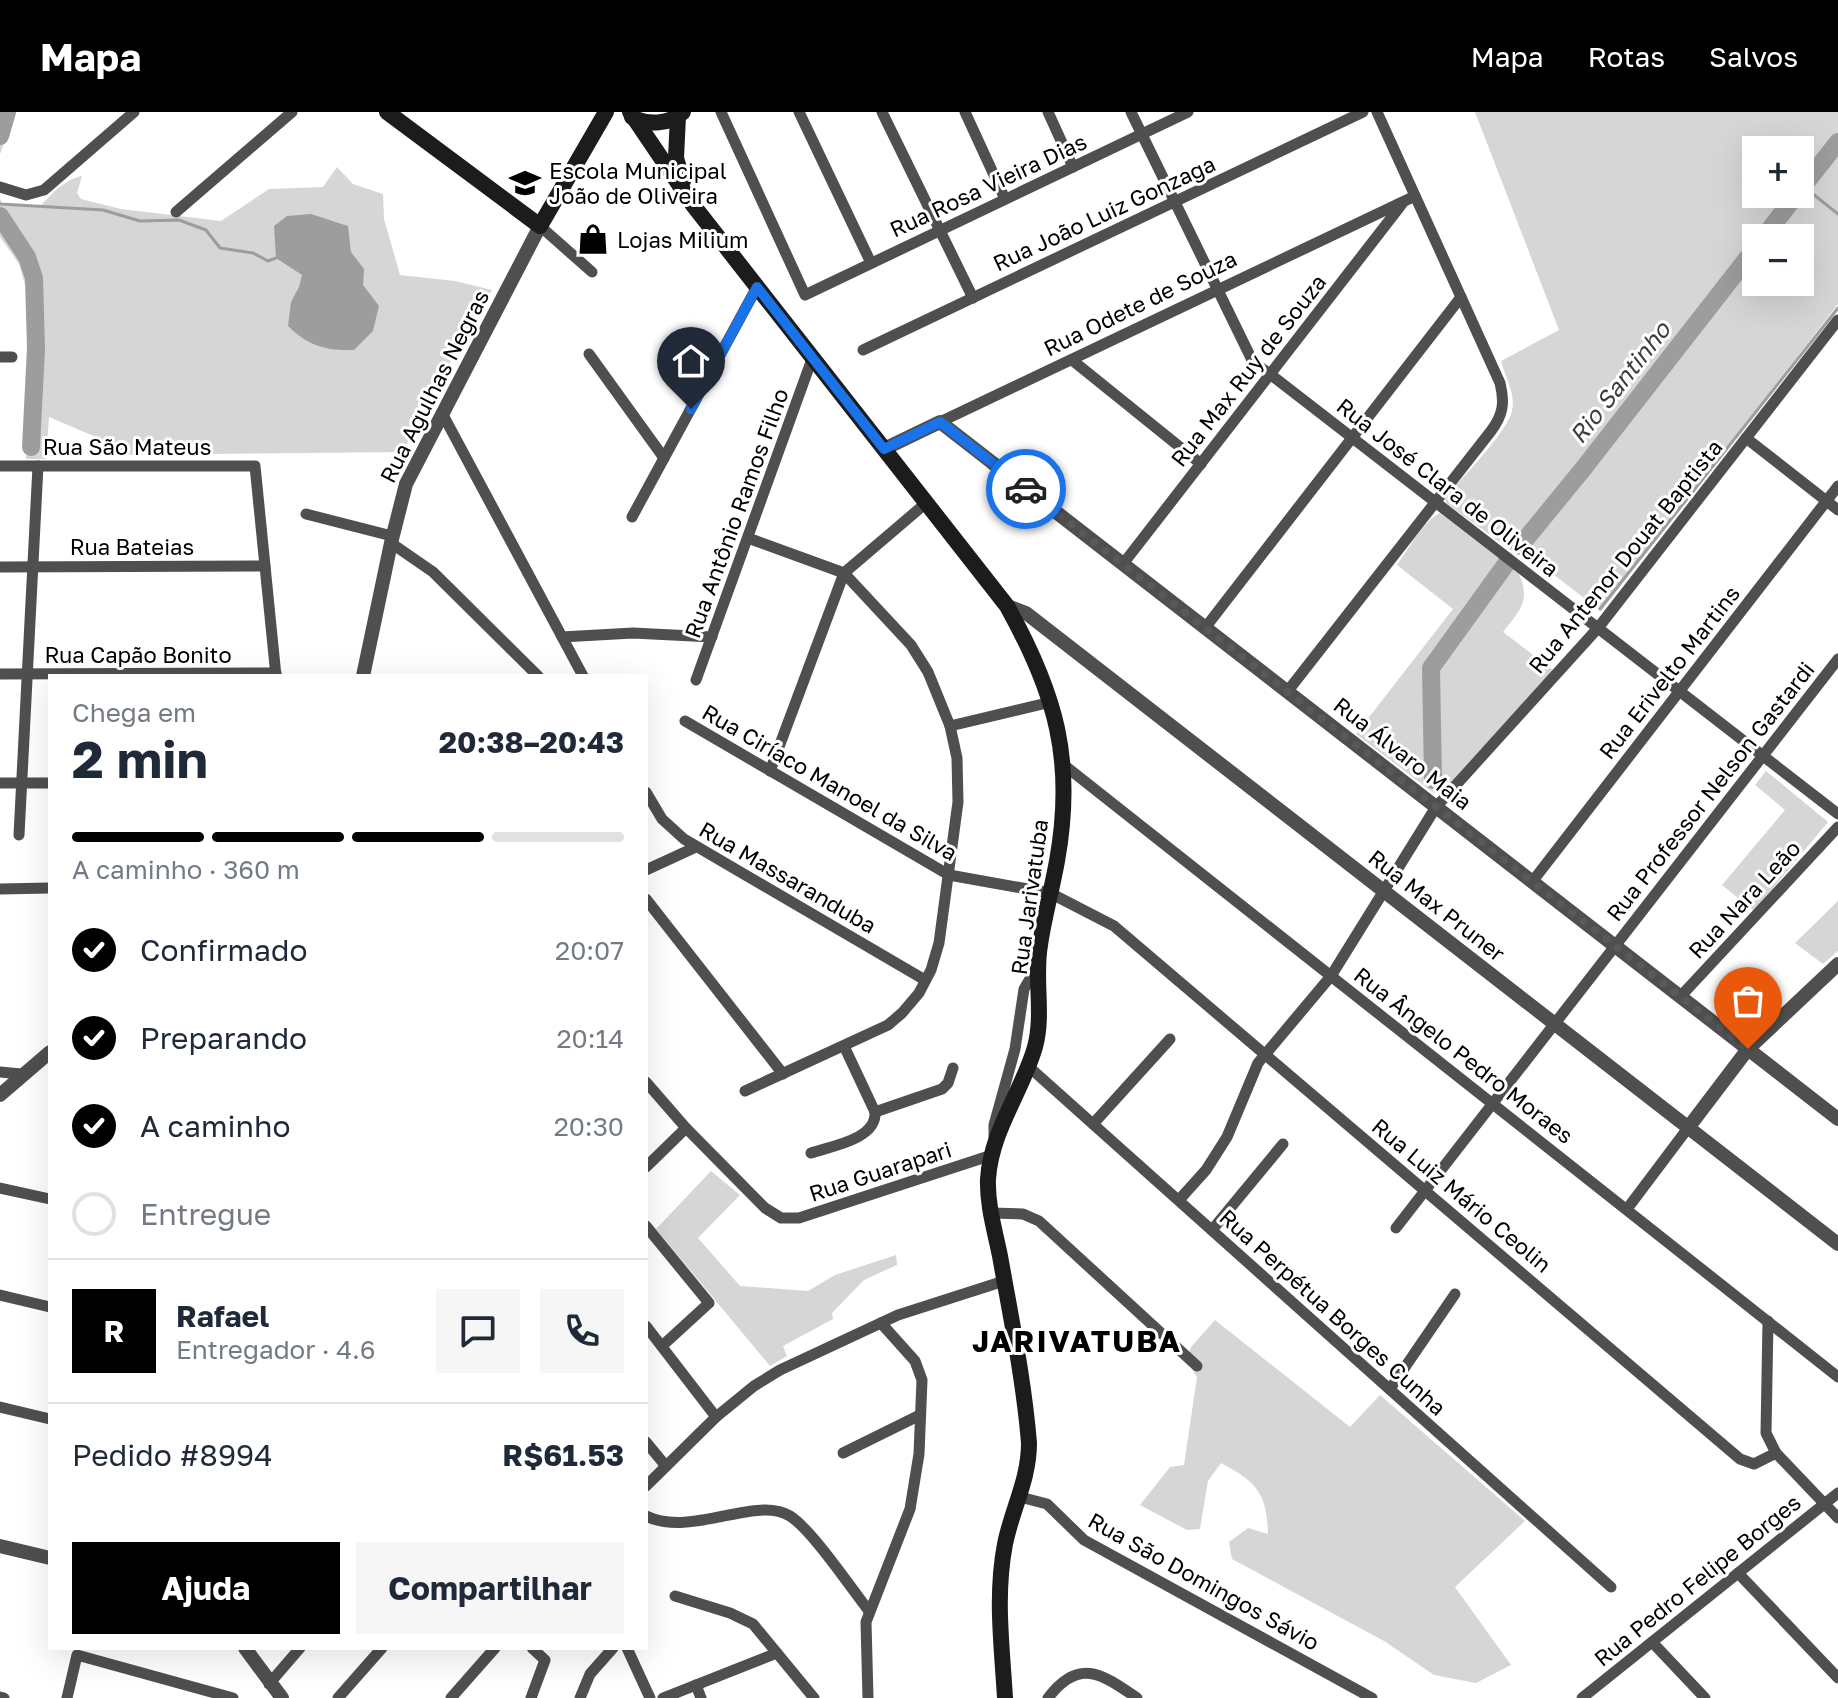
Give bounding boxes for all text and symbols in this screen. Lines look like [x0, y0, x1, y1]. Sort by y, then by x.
text: Mapa [40, 34, 141, 79]
text: Mapa [1471, 40, 1544, 73]
text: Rotas [1588, 40, 1665, 73]
text: Salvos [1709, 40, 1798, 73]
street label: Rua Rosa Vieira Dias [885, 127, 1091, 243]
map controls [1742, 136, 1814, 296]
button: + [1742, 136, 1814, 208]
street label: Rua João Luiz Gonzaga [989, 150, 1219, 276]
place label: Escola Municipal João de Oliveira [549, 157, 727, 209]
school or university icon: Escola Municipal João de Oliveira [508, 166, 542, 200]
shop icon: Lojas Milium [576, 222, 610, 256]
button: − [1742, 224, 1814, 296]
place label: Lojas Milium [617, 226, 749, 253]
street label: Rua Odete de Souza [1039, 245, 1241, 361]
street label: Rua Max Ruy de Souza [1165, 269, 1331, 471]
street label: Rua Agulhas Negras [374, 285, 494, 487]
water label: Rio Santinho [1562, 314, 1677, 449]
pin [657, 327, 725, 409]
icon: home [669, 339, 713, 383]
street label: Rua Antônio Ramos Filho [678, 384, 794, 642]
street label: Rua José Clara de Oliveira [1332, 392, 1564, 582]
street label: Rua São Mateus [43, 433, 211, 460]
street label: Rua Antenor Douat Baptista [1522, 434, 1728, 678]
courier [986, 449, 1066, 529]
icon: car [1004, 467, 1048, 511]
street label: Rua Bateias [70, 533, 194, 560]
street label: Rua Erivelto Martins [1593, 580, 1745, 764]
street label: Rua Capão Bonito [44, 641, 232, 668]
street label: Rua Professor Nelson Gastardi [1600, 656, 1820, 926]
street label: Rua Álvaro Maia [1329, 691, 1477, 815]
text: Chega em [72, 697, 196, 728]
street label: Rua Ciríaco Manoel da Silva [698, 698, 962, 866]
text: 20:38–20:43 [439, 724, 624, 760]
text: 2 min [72, 727, 208, 789]
street label: Rua Massaranduba [695, 815, 881, 939]
street label: Rua Jarivatuba [1005, 817, 1053, 977]
street label: Rua Nara Leão [1682, 834, 1806, 964]
street label: Rua Max Pruner [1363, 843, 1511, 967]
text: A caminho · 360 m [72, 854, 300, 885]
icon: check [72, 928, 116, 972]
text: Confirmado [140, 932, 308, 968]
text: 20:07 [555, 935, 624, 966]
street label: Rua Ângelo Pedro Moraes [1349, 961, 1579, 1149]
pin [1714, 967, 1782, 1049]
icon: bag [1726, 979, 1770, 1023]
icon: check [72, 1016, 116, 1060]
text: Preparando [140, 1020, 307, 1056]
text: 20:14 [557, 1023, 624, 1054]
icon: check [72, 1104, 116, 1148]
text: A caminho [140, 1108, 290, 1144]
text: 20:30 [554, 1111, 624, 1142]
street label: Rua Luiz Mário Ceolin [1367, 1112, 1557, 1278]
street label: Rua Guarapari [805, 1135, 955, 1207]
text: Entregue [140, 1196, 271, 1232]
street label: Rua Perpétua Borges Cunha [1214, 1203, 1452, 1421]
button: chat [436, 1289, 520, 1373]
button: phone [540, 1289, 624, 1373]
text: Rafael [176, 1298, 269, 1334]
text: R [104, 1313, 124, 1349]
district label: JARIVATUBA [972, 1323, 1182, 1359]
text: Entregador · 4.6 [176, 1334, 376, 1365]
text: Pedido #8994 [72, 1437, 273, 1473]
text: R$61.53 [502, 1437, 624, 1473]
street label: Rua Pedro Felipe Borges [1588, 1488, 1806, 1672]
street label: Rua São Domingos Sávio [1084, 1506, 1324, 1656]
button: Ajuda [72, 1542, 340, 1634]
button: Compartilhar [356, 1542, 624, 1634]

